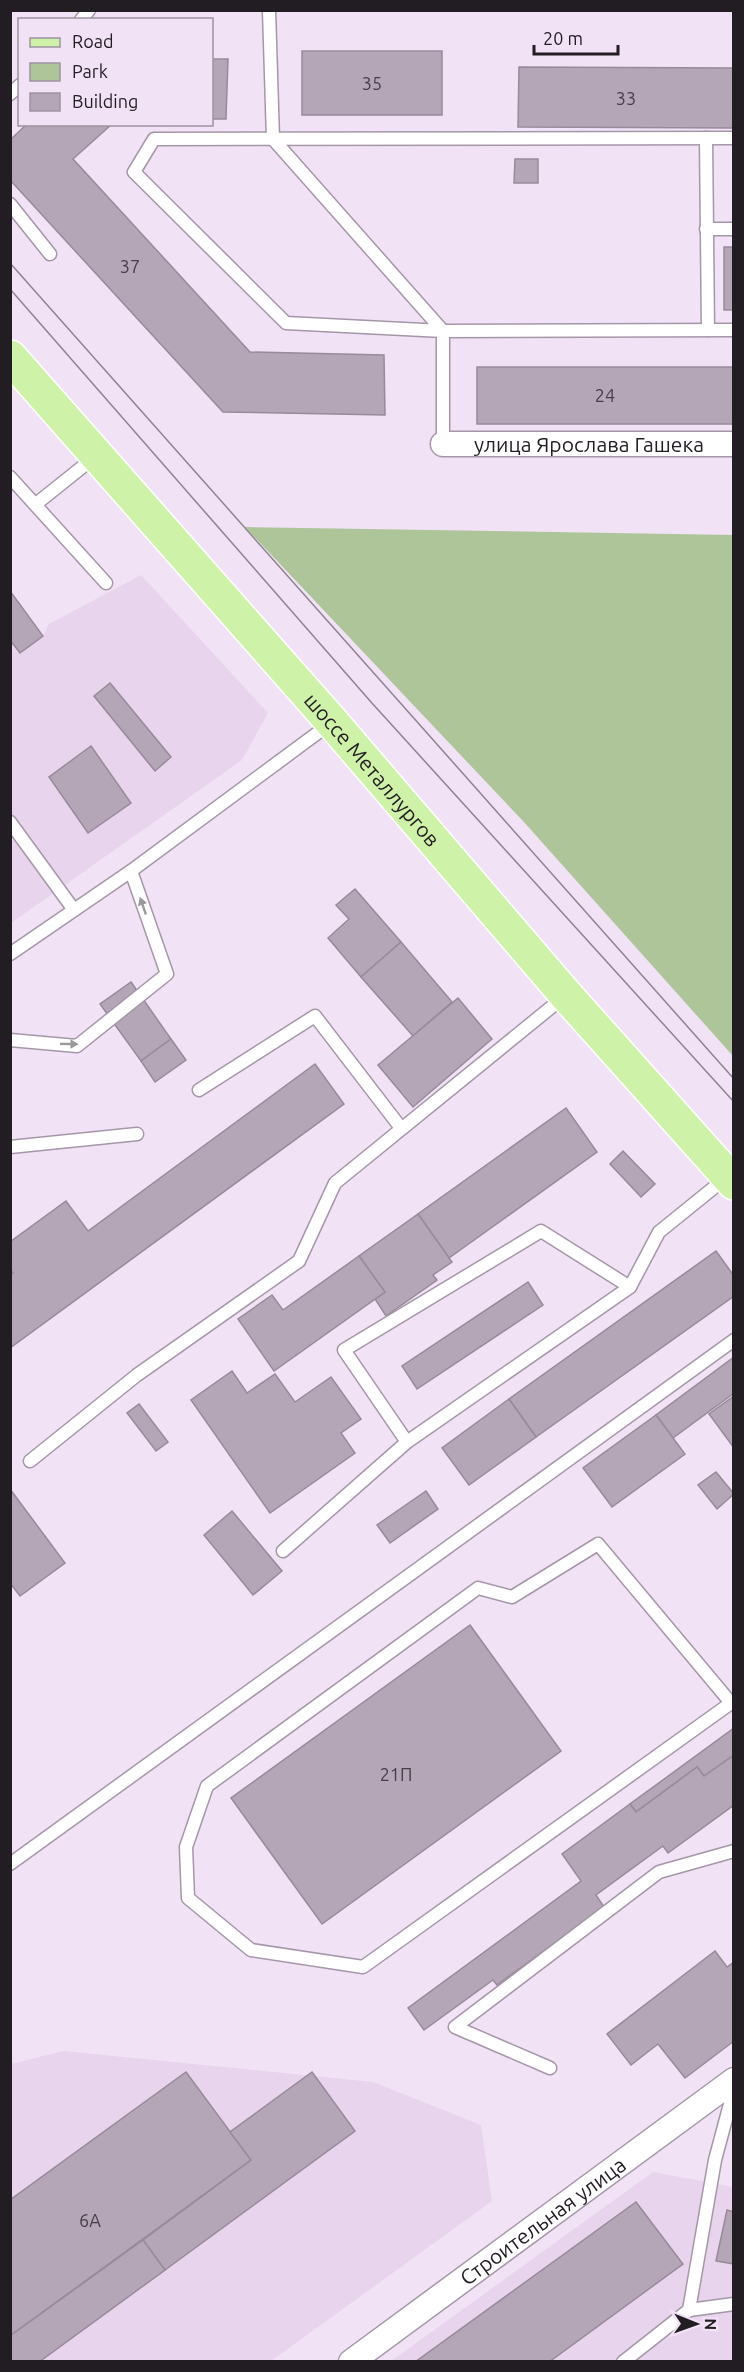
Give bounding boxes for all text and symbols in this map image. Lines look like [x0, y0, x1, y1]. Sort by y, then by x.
legend [18, 18, 213, 126]
scale bar [534, 18, 618, 56]
text: 20 m [543, 28, 583, 48]
text: Road [72, 31, 114, 51]
text: Park [72, 61, 108, 81]
house number: 35 [362, 73, 382, 93]
house number: 33 [616, 88, 636, 108]
text: Building [72, 91, 138, 111]
house number: 37 [120, 256, 140, 276]
house number: 24 [595, 385, 615, 405]
street label: улица Ярослава Гашека [474, 432, 704, 456]
street label: шоссе Металлургов [300, 688, 445, 851]
one-way arrow [138, 897, 148, 915]
one-way arrow [59, 1039, 78, 1049]
house number: 21П [380, 1764, 412, 1784]
street label: Строительная улица [455, 2152, 630, 2290]
house number: 6А [79, 2210, 101, 2230]
north arrow [666, 2294, 726, 2354]
text: N [702, 2318, 720, 2330]

